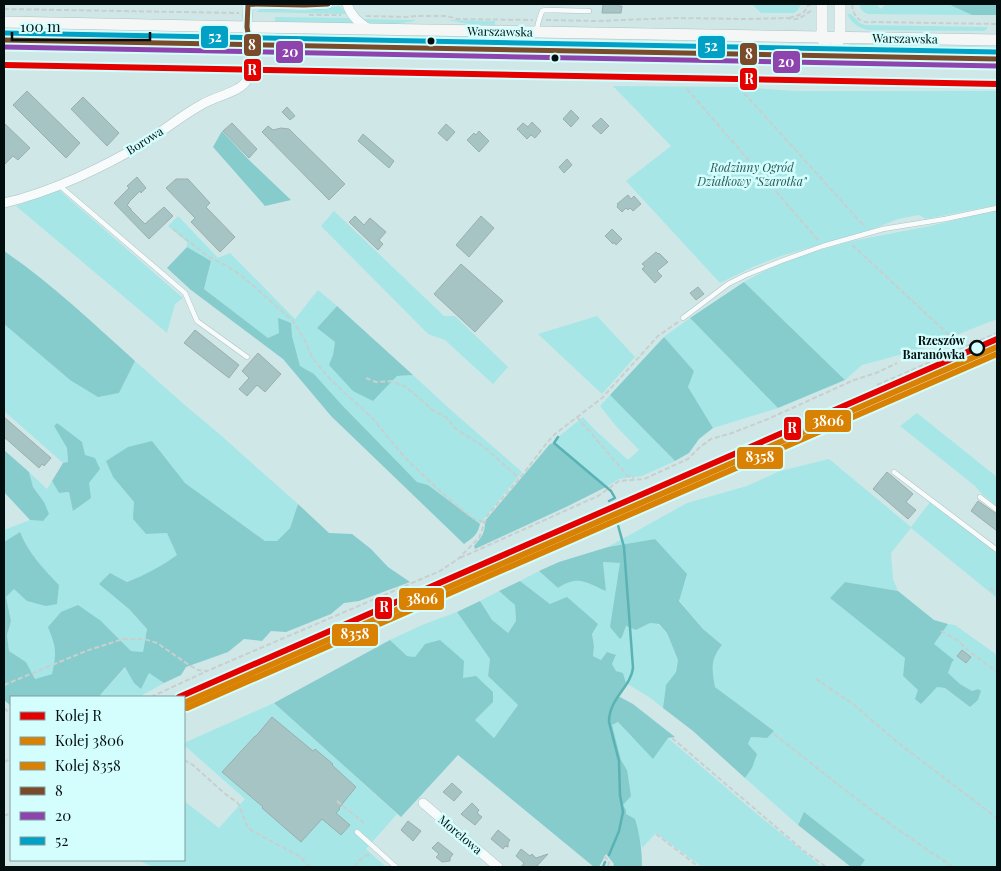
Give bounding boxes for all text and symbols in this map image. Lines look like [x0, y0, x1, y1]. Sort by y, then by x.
scale bar [12, 10, 150, 42]
text: 100 m [20, 16, 61, 36]
street label: Warszawska [466, 22, 533, 40]
line badge: 52 [200, 25, 229, 49]
text: 52 [208, 27, 222, 46]
street label: Warszawska [871, 29, 938, 47]
line badge: 8 [243, 33, 262, 57]
text: 8 [248, 35, 256, 54]
line badge: 52 [697, 35, 726, 59]
unlabelled marker [426, 36, 436, 46]
text: 52 [704, 36, 718, 55]
line badge: 20 [275, 40, 304, 64]
text: 20 [282, 42, 298, 61]
line badge: 8 [739, 42, 758, 66]
text: 8 [745, 44, 753, 63]
line badge: 20 [772, 50, 801, 74]
text: 20 [778, 52, 794, 71]
unlabelled marker [550, 53, 560, 63]
line badge: R [243, 58, 262, 82]
text: R [247, 60, 257, 79]
line badge: R [739, 67, 758, 91]
text: R [744, 69, 754, 88]
street label: Borowa [123, 123, 166, 158]
park label: Rodzinny Ogród Działkowy "Szarotka" [696, 159, 808, 189]
place label: Rzeszów Baranówka [903, 332, 966, 362]
marker: Rzeszów Baranówka [969, 340, 985, 356]
line badge: 3806 [804, 409, 852, 433]
text: 3806 [812, 411, 844, 430]
line badge: R [783, 416, 802, 441]
text: R [787, 418, 797, 437]
line badge: 8358 [736, 446, 784, 470]
text: 8358 [746, 447, 775, 466]
line badge: 3806 [398, 587, 445, 611]
text: 3806 [406, 589, 438, 608]
line badge: R [374, 596, 393, 620]
text: R [379, 597, 389, 616]
line badge: 8358 [331, 623, 379, 647]
text: 8358 [341, 624, 370, 643]
legend [10, 696, 185, 861]
text: Kolej R [55, 705, 102, 725]
text: Kolej 3806 [55, 730, 124, 750]
text: Kolej 8358 [55, 755, 121, 775]
text: 8 [55, 780, 63, 800]
text: 20 [55, 805, 71, 825]
street label: Morelowa [435, 811, 486, 857]
text: 52 [55, 830, 68, 850]

